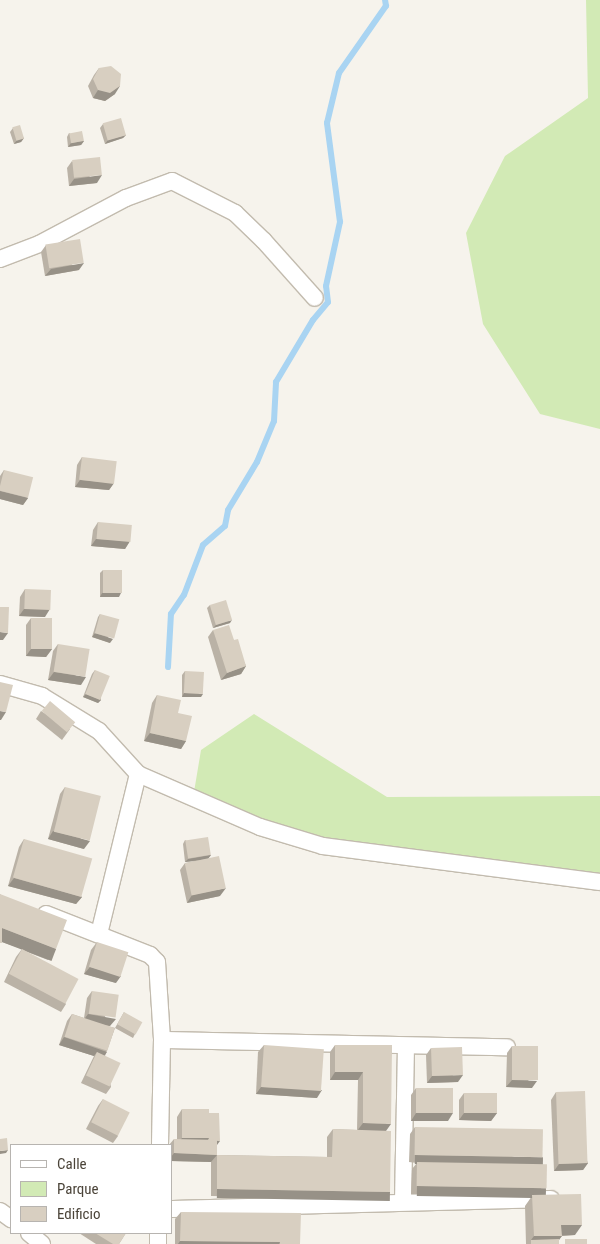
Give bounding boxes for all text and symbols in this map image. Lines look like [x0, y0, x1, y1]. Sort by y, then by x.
legend [10, 1144, 172, 1234]
text: Calle [57, 1155, 87, 1173]
text: Parque [57, 1180, 99, 1198]
text: Edificio [57, 1205, 100, 1223]

